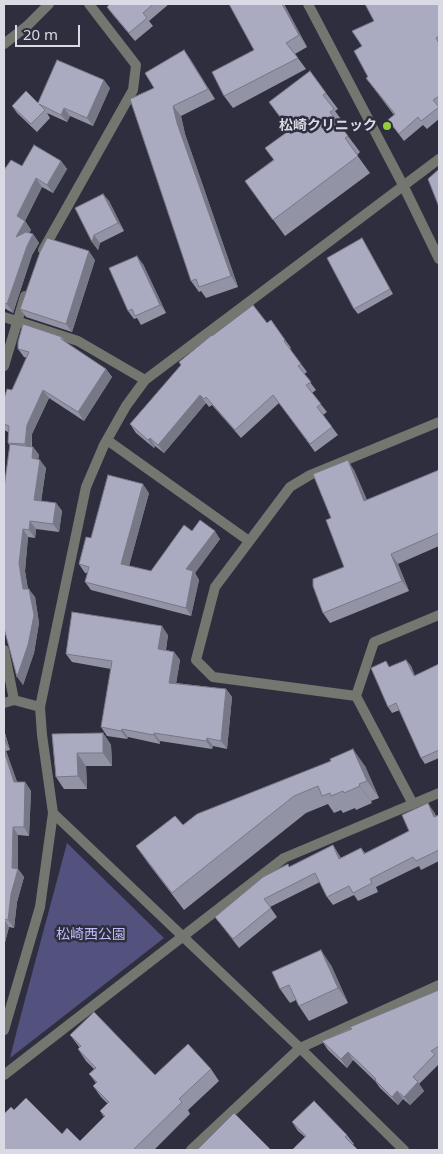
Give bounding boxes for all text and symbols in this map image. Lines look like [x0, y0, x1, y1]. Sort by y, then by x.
scale bar [18, 15, 82, 47]
text: 20 m [23, 24, 58, 44]
place label: 松崎クリニック [279, 118, 377, 134]
marker: 松崎クリニック [381, 120, 393, 132]
park label: 松崎西公園 [56, 927, 126, 943]

